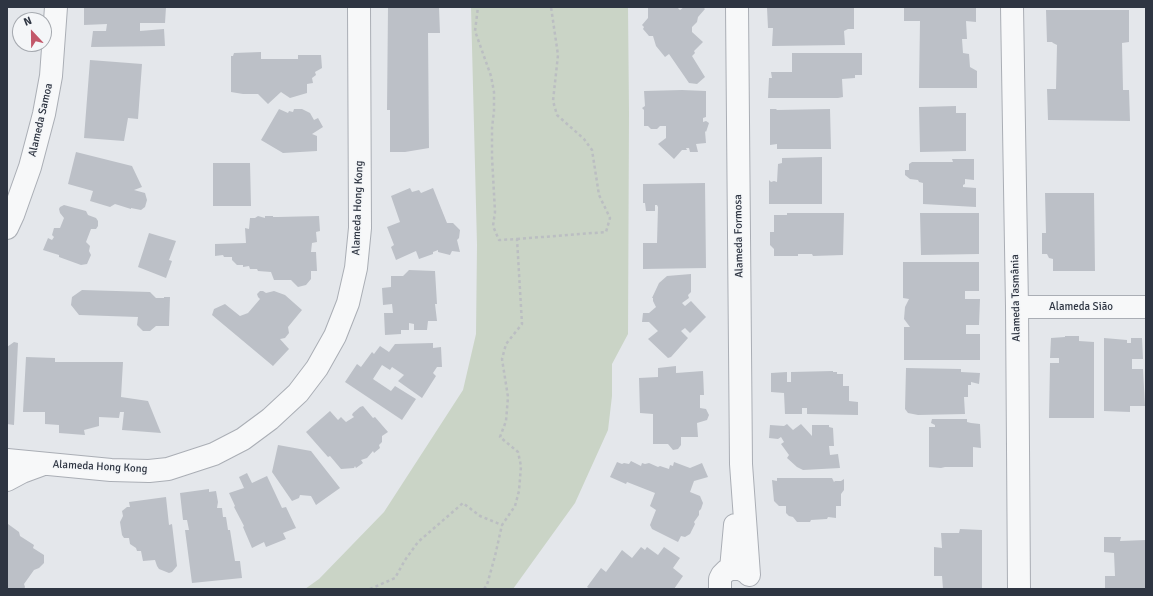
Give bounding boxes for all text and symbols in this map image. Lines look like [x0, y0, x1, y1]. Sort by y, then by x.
north arrow [12, 12, 52, 52]
text: N [22, 14, 34, 29]
street label: Alameda Samoa [26, 82, 56, 158]
street label: Alameda Hong Kong [350, 160, 366, 256]
street label: Alameda Formosa [732, 194, 746, 278]
street label: Alameda Tasmânia [1009, 254, 1023, 342]
street label: Alameda Sião [1049, 300, 1113, 314]
street label: Alameda Hong Kong [52, 458, 148, 476]

